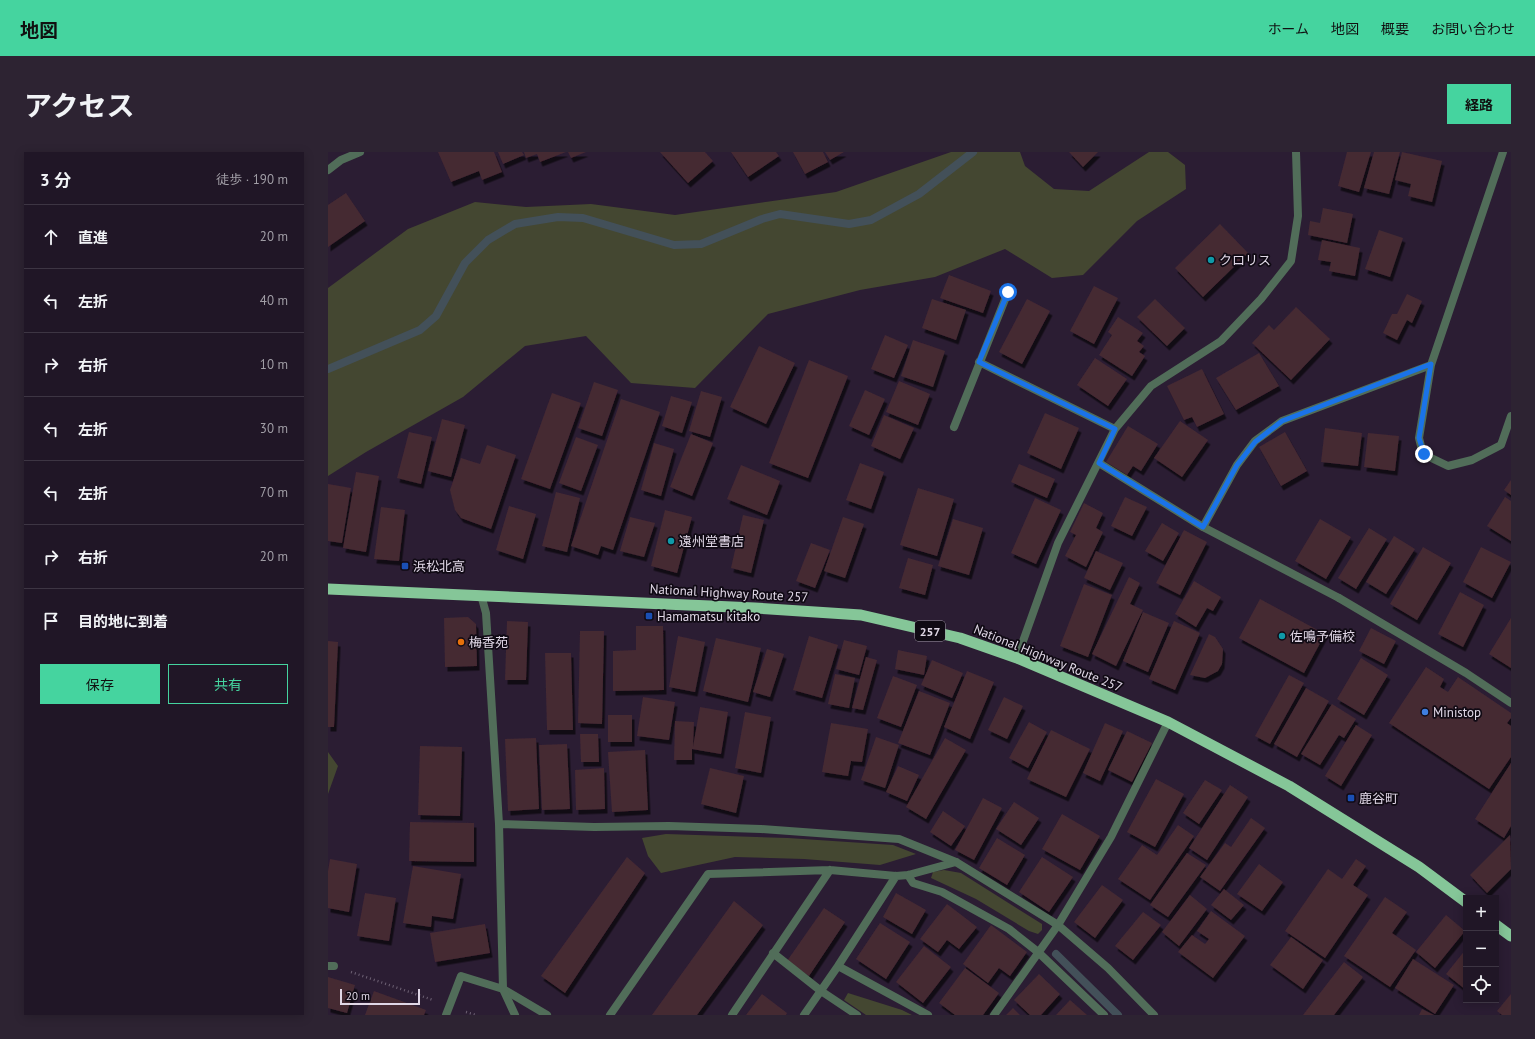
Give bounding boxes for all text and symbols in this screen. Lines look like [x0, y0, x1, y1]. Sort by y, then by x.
text: 地図 [20, 18, 58, 42]
text: ホーム [1267, 20, 1309, 38]
text: 地図 [1331, 20, 1359, 38]
text: 概要 [1381, 20, 1409, 38]
text: お問い合わせ [1431, 20, 1515, 38]
button: 経路 [1447, 84, 1511, 124]
text: アクセス [24, 87, 135, 124]
text: 3 分 [40, 169, 71, 191]
text: 徒歩 · 190 m [216, 171, 288, 188]
icon: ahead [40, 226, 62, 248]
text: 直進 [78, 228, 108, 247]
text: 20 m [260, 228, 288, 245]
place label: クロリス [1219, 252, 1271, 269]
marker: クロリス [1206, 255, 1216, 265]
route start [999, 283, 1017, 301]
icon: left [40, 290, 62, 312]
text: 左折 [78, 292, 108, 311]
text: 40 m [260, 292, 288, 309]
icon: right [40, 354, 62, 376]
text: 右折 [78, 356, 108, 375]
text: 10 m [260, 356, 288, 373]
icon: left [40, 418, 62, 440]
text: 左折 [78, 420, 108, 439]
text: 30 m [260, 420, 288, 437]
route end [1415, 445, 1433, 463]
icon: left [40, 482, 62, 504]
text: 左折 [78, 484, 108, 503]
text: 70 m [260, 484, 288, 501]
place label: 遠州堂書店 [679, 533, 744, 550]
marker: 遠州堂書店 [666, 536, 676, 546]
icon: right [40, 546, 62, 568]
text: 右折 [78, 548, 108, 567]
text: 20 m [260, 548, 288, 565]
place label: 浜松北高 [413, 558, 465, 575]
marker: 浜松北高 [400, 561, 410, 571]
street label: National Highway Route 257 [649, 580, 809, 606]
place label: Hamamatsu kitako [657, 608, 760, 625]
icon: arrive [40, 610, 62, 632]
marker: Hamamatsu kitako [644, 611, 654, 621]
text: 目的地に到着 [78, 612, 168, 631]
street label: National Highway Route 257 [971, 620, 1125, 696]
road number: 257 [915, 621, 945, 641]
place label: 佐鳴予備校 [1290, 628, 1355, 645]
marker: 佐鳴予備校 [1277, 631, 1287, 641]
place label: 梅香苑 [469, 634, 508, 651]
marker: 梅香苑 [456, 637, 466, 647]
button: 保存 [40, 664, 160, 704]
button: 共有 [168, 664, 288, 704]
place label: Ministop [1433, 704, 1481, 721]
marker: Ministop [1420, 707, 1430, 717]
place label: 鹿谷町 [1359, 790, 1398, 807]
marker: 鹿谷町 [1346, 793, 1356, 803]
map controls [1463, 895, 1499, 1003]
button: + [1463, 895, 1499, 931]
button: − [1463, 931, 1499, 967]
button: locate [1463, 967, 1499, 1003]
scale bar [340, 987, 420, 1006]
text: 20 m [346, 989, 370, 1003]

